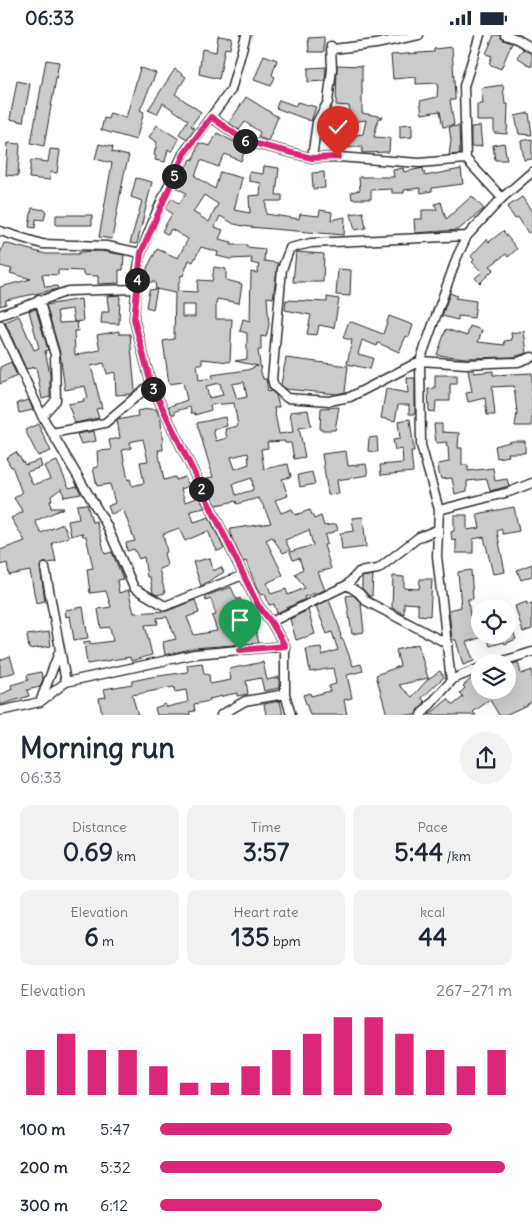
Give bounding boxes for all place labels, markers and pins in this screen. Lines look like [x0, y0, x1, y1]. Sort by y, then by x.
pin [317, 106, 359, 157]
pin: 6 [232, 129, 258, 153]
pin: 5 [162, 163, 186, 189]
pin: 4 [124, 267, 150, 293]
pin: 3 [140, 377, 166, 401]
pin: 2 [188, 477, 214, 501]
pin [219, 599, 261, 650]

